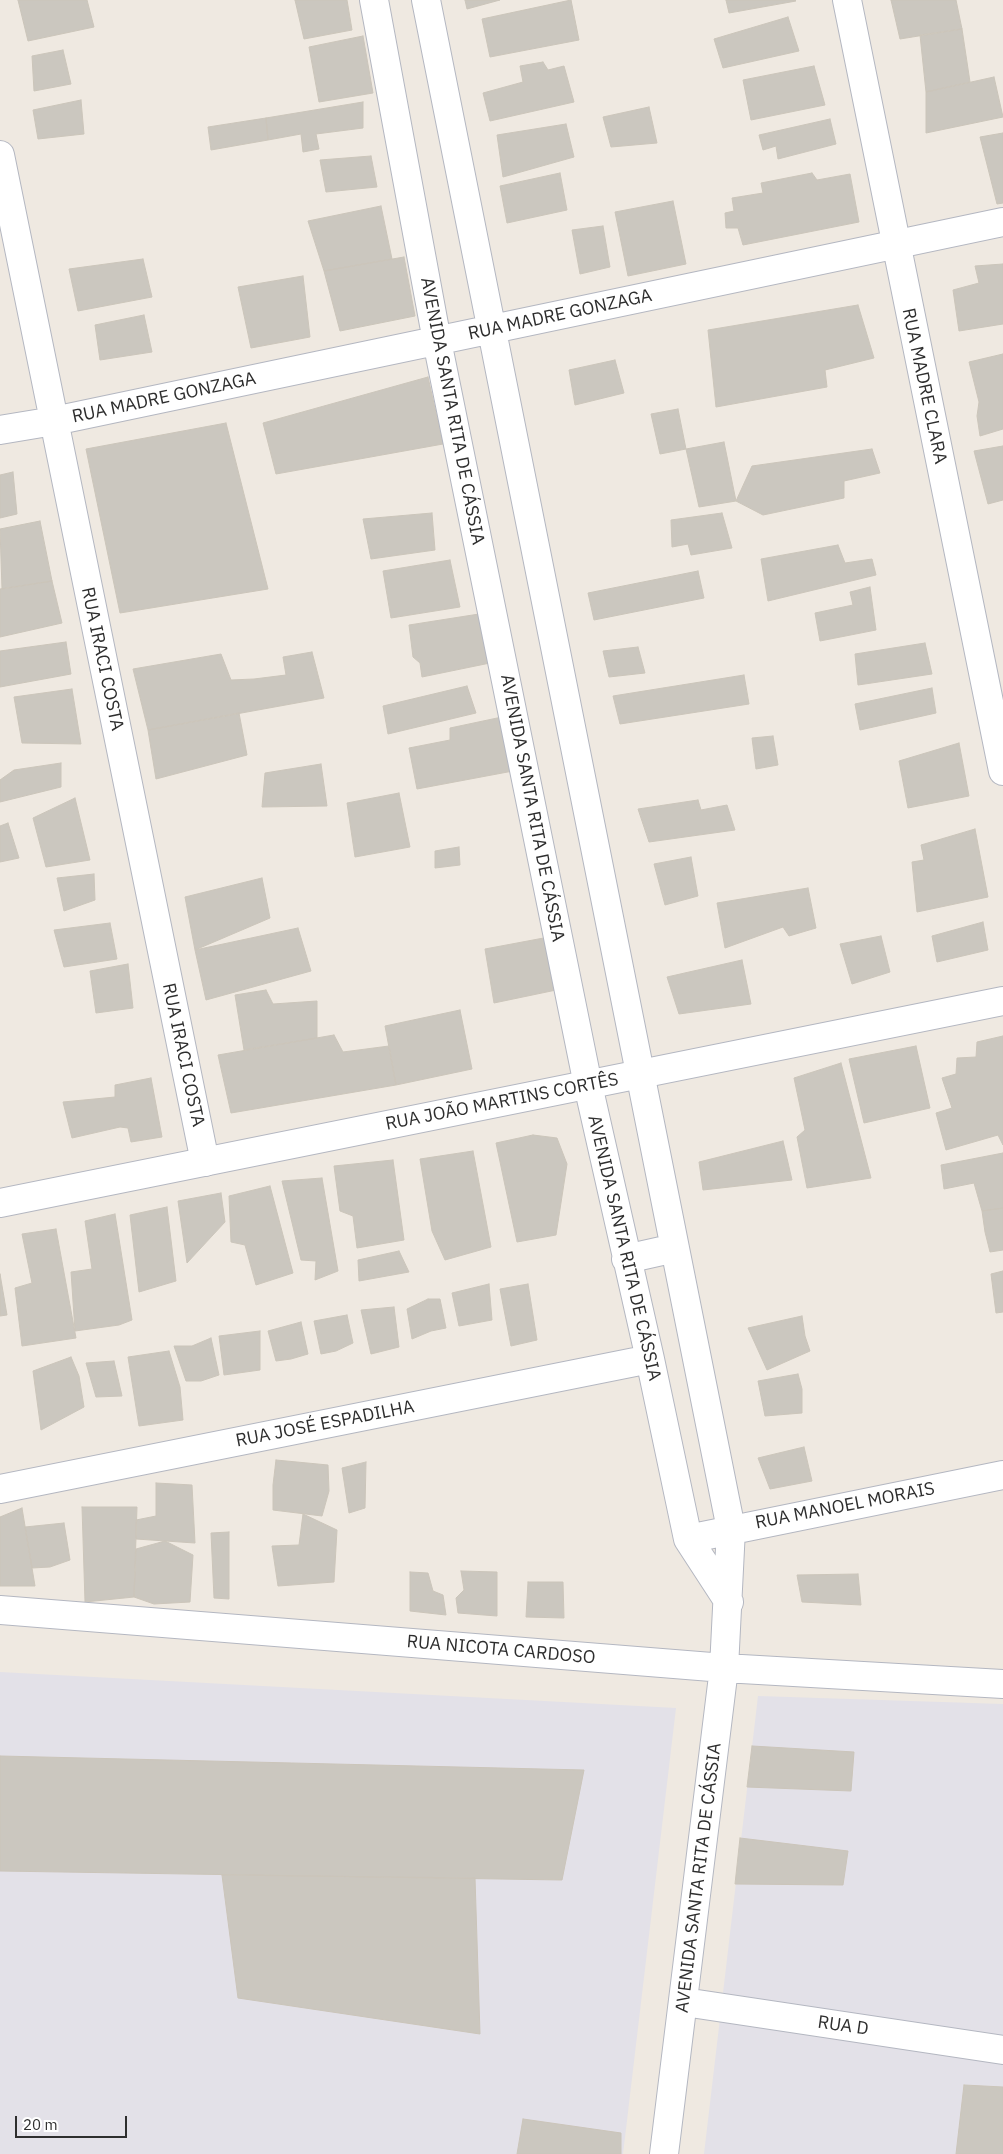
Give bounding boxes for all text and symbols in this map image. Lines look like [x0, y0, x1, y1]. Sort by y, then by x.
street label: AVENIDA SANTA RITA DE CÁSSIA [415, 275, 489, 547]
street label: RUA MADRE GONZAGA [466, 285, 654, 345]
street label: RUA MADRE CLARA [897, 306, 951, 466]
street label: RUA MADRE GONZAGA [70, 368, 258, 428]
street label: RUA IRACI COSTA [76, 585, 128, 733]
street label: AVENIDA SANTA RITA DE CÁSSIA [495, 672, 569, 944]
street label: RUA IRACI COSTA [157, 981, 209, 1129]
street label: RUA JOÃO MARTINS CORTÊS [384, 1069, 620, 1135]
street label: AVENIDA SANTA RITA DE CÁSSIA [583, 1113, 665, 1383]
street label: RUA JOSÉ ESPADILHA [234, 1396, 416, 1452]
street label: RUA MANOEL MORAIS [753, 1478, 937, 1534]
street label: RUA NICOTA CARDOSO [406, 1631, 596, 1669]
street label: AVENIDA SANTA RITA DE CÁSSIA [672, 1742, 726, 2014]
street label: RUA D [816, 2012, 870, 2040]
scale bar [18, 2106, 130, 2138]
text: 20 m [23, 2115, 58, 2134]

